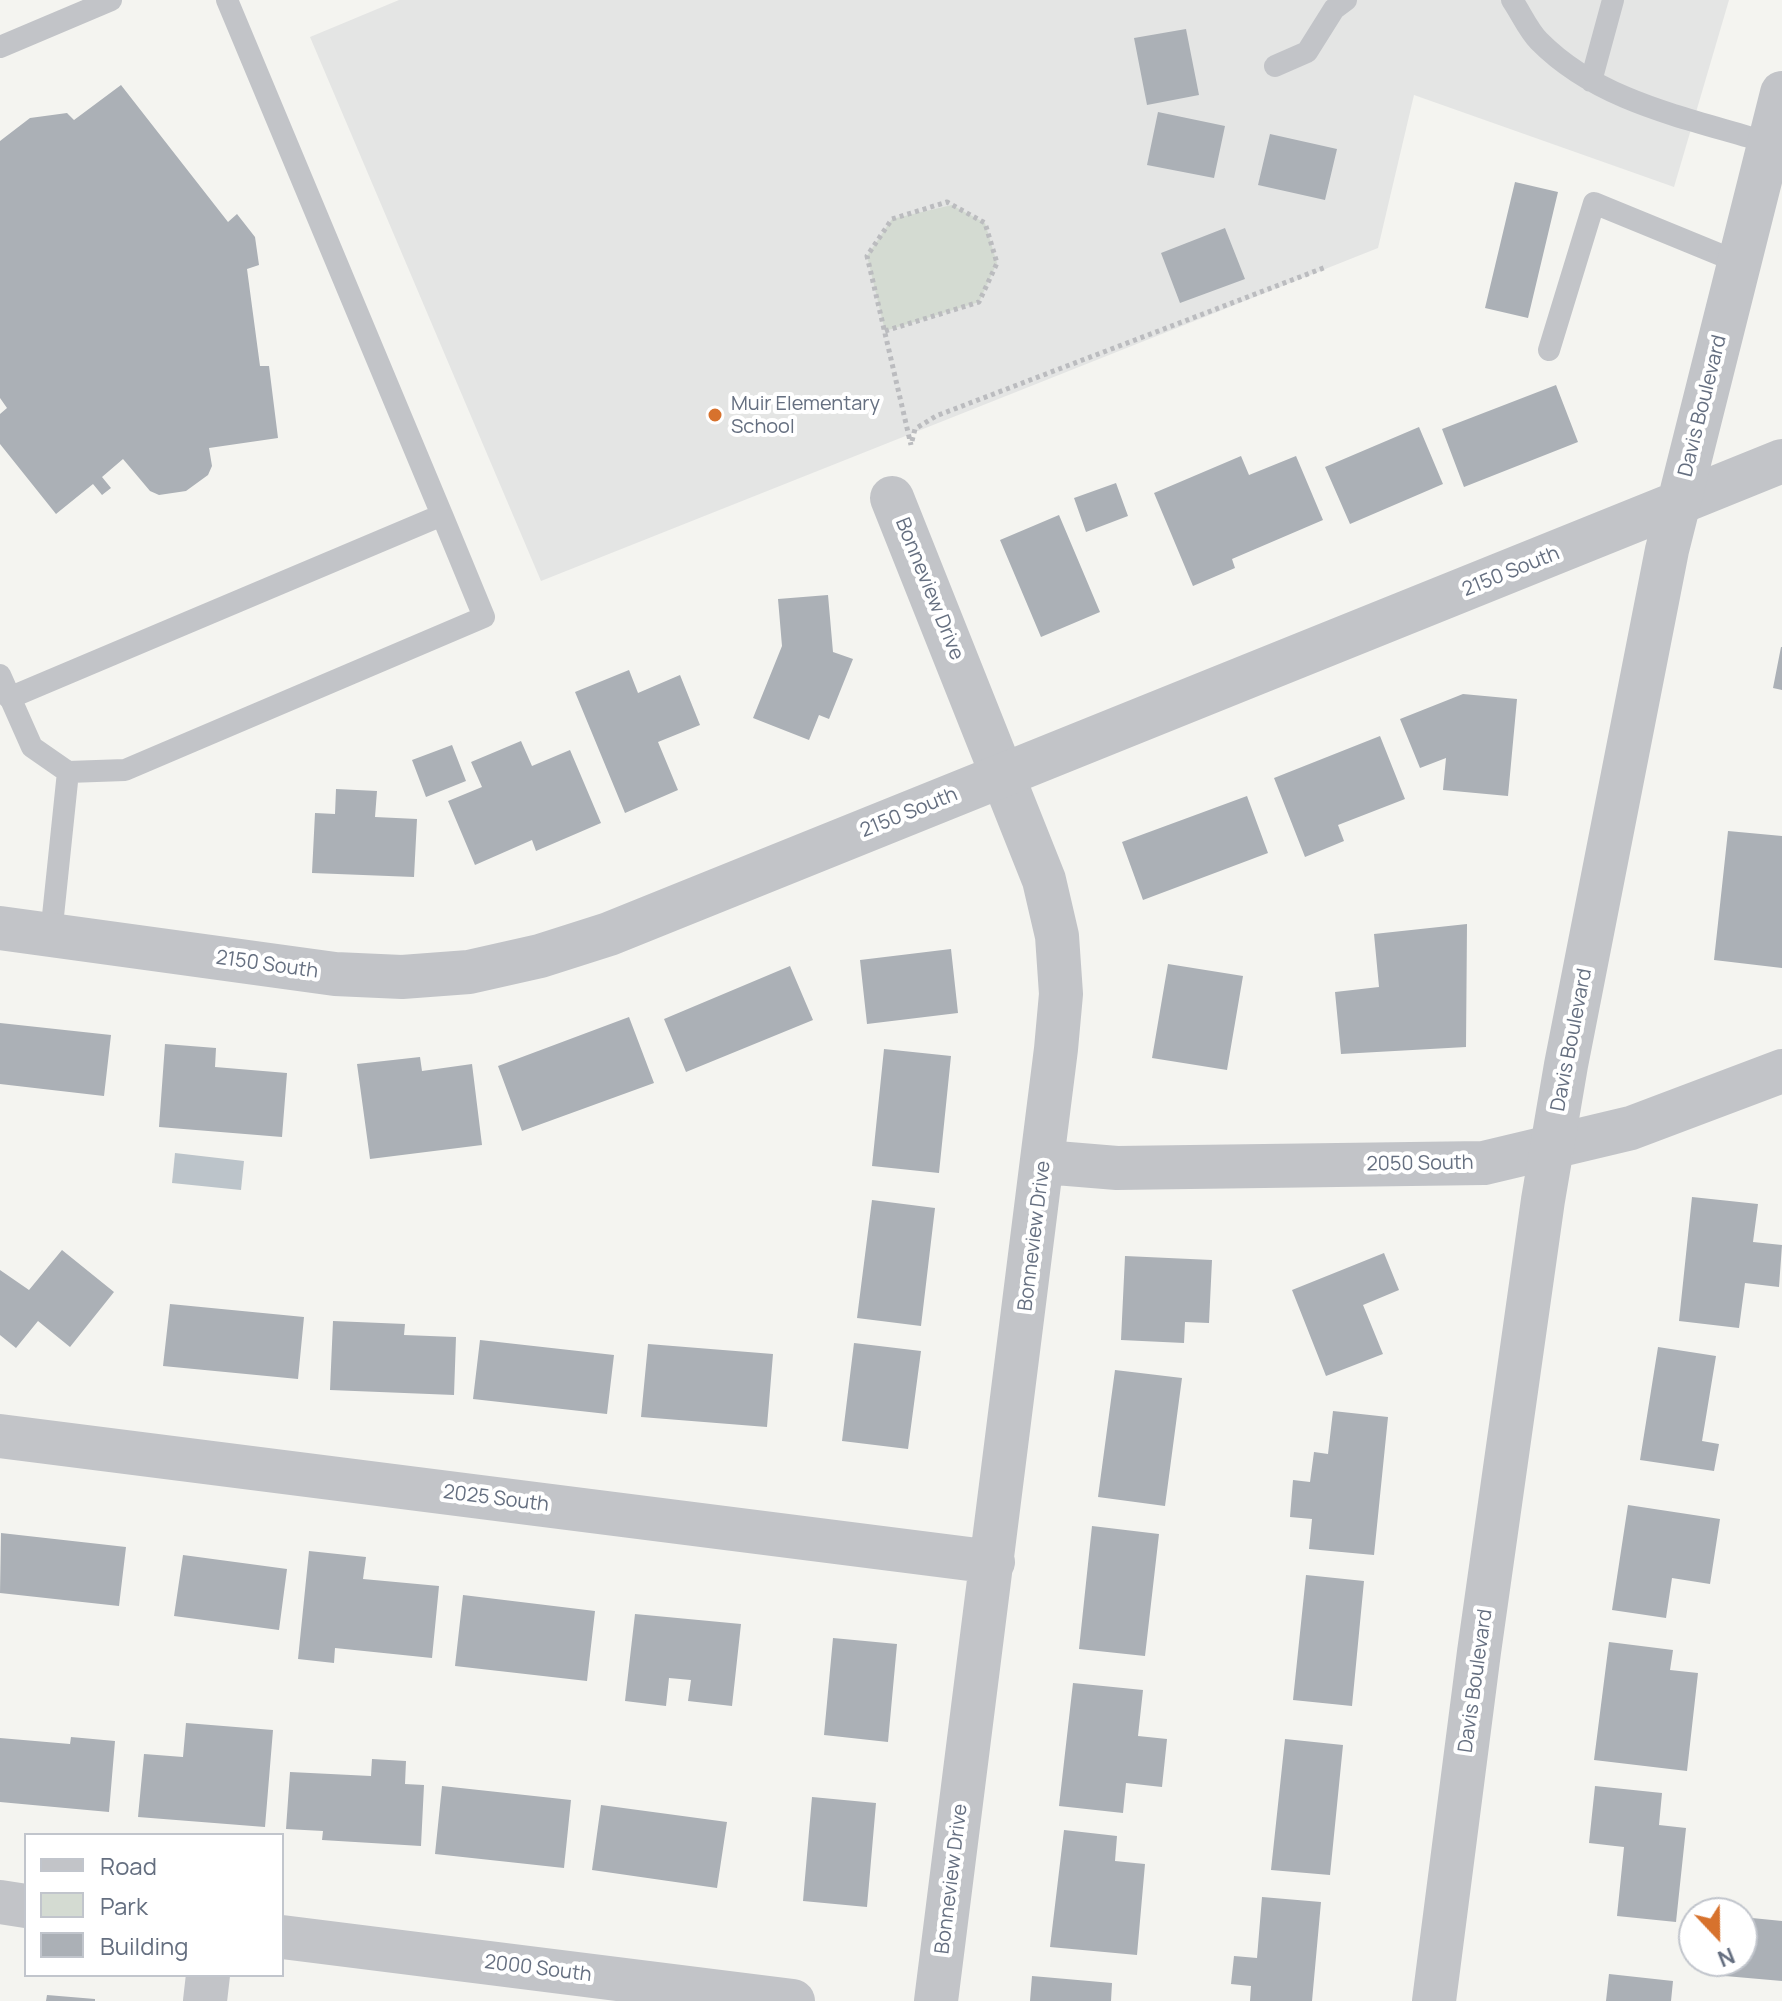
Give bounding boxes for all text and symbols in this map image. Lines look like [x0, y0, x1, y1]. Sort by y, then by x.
street label: Davis Boulevard [1674, 333, 1732, 479]
place label: Muir Elementary School [731, 392, 880, 439]
marker: Muir Elementary School [706, 406, 724, 424]
street label: Bonneview Drive [890, 514, 968, 664]
street label: 2150 South [1459, 542, 1563, 602]
street label: 2150 South [857, 783, 961, 843]
street label: 2150 South [214, 946, 320, 984]
street label: Davis Boulevard [1546, 967, 1598, 1113]
street label: 2050 South [1366, 1151, 1474, 1177]
street label: Bonneview Drive [1014, 1159, 1056, 1313]
street label: 2025 South [442, 1481, 550, 1517]
street label: Davis Boulevard [1454, 1608, 1498, 1754]
street label: Bonneview Drive [931, 1802, 973, 1956]
legend [24, 1833, 284, 1977]
text: Road [100, 1849, 157, 1882]
text: Park [100, 1889, 148, 1922]
north arrow [1678, 1897, 1758, 1977]
text: Building [100, 1929, 188, 1962]
text: N [1713, 1941, 1739, 1974]
street label: 2000 South [483, 1951, 593, 1987]

